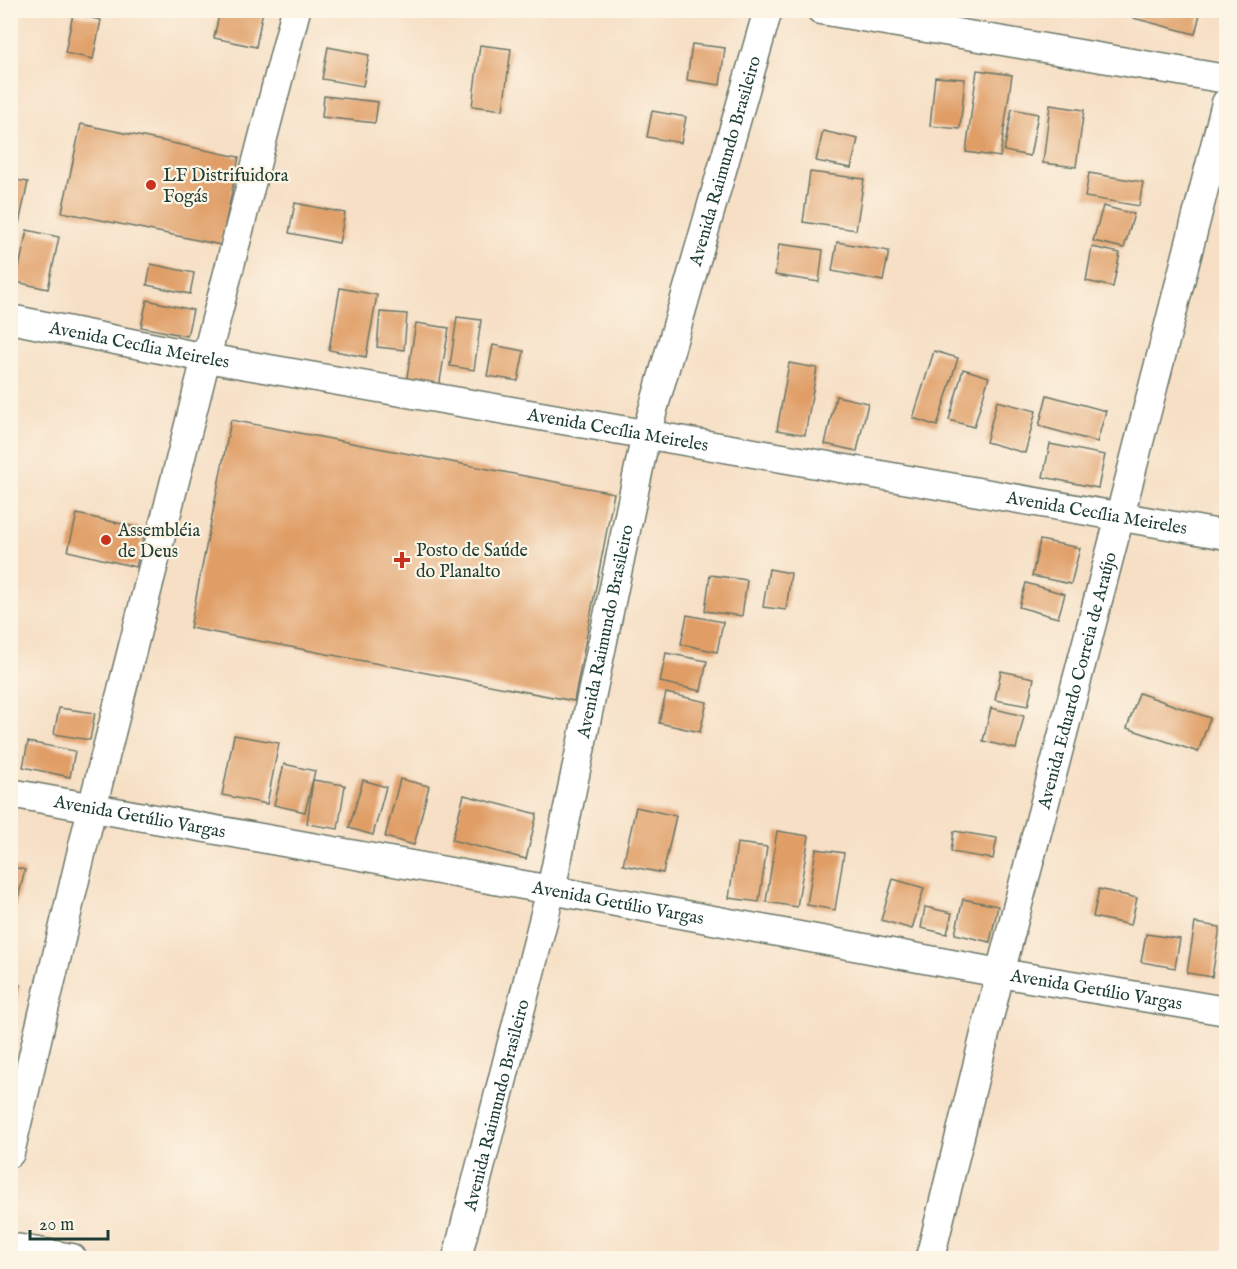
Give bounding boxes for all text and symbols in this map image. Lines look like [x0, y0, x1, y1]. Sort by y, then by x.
street label: Avenida Raimundo Brasileiro [685, 53, 767, 270]
place label: LF Distrifuidora Fogás [163, 165, 289, 209]
marker: LF Distrifuidora Fogás [144, 178, 158, 192]
street label: Avenida Cecília Meireles [46, 317, 231, 375]
street label: Avenida Cecília Meireles [525, 404, 710, 458]
street label: Avenida Cecília Meireles [1003, 487, 1189, 541]
place label: Assembléia de Deus [117, 520, 200, 564]
street label: Avenida Raimundo Brasileiro [573, 523, 640, 741]
marker: Assembléia de Deus [99, 533, 113, 547]
place label: Posto de Saúde do Planalto [416, 540, 528, 584]
street label: Avenida Eduardo Correia de Araújo [1033, 549, 1123, 813]
marker: Posto de Saúde do Planalto [393, 551, 411, 569]
street label: Avenida Getúlio Vargas [51, 791, 227, 844]
street label: Avenida Getúlio Vargas [529, 877, 706, 931]
street label: Avenida Getúlio Vargas [1007, 965, 1184, 1016]
street label: Avenida Raimundo Brasileiro [459, 997, 536, 1214]
scale bar [30, 1203, 108, 1241]
text: 20 m [39, 1214, 74, 1237]

